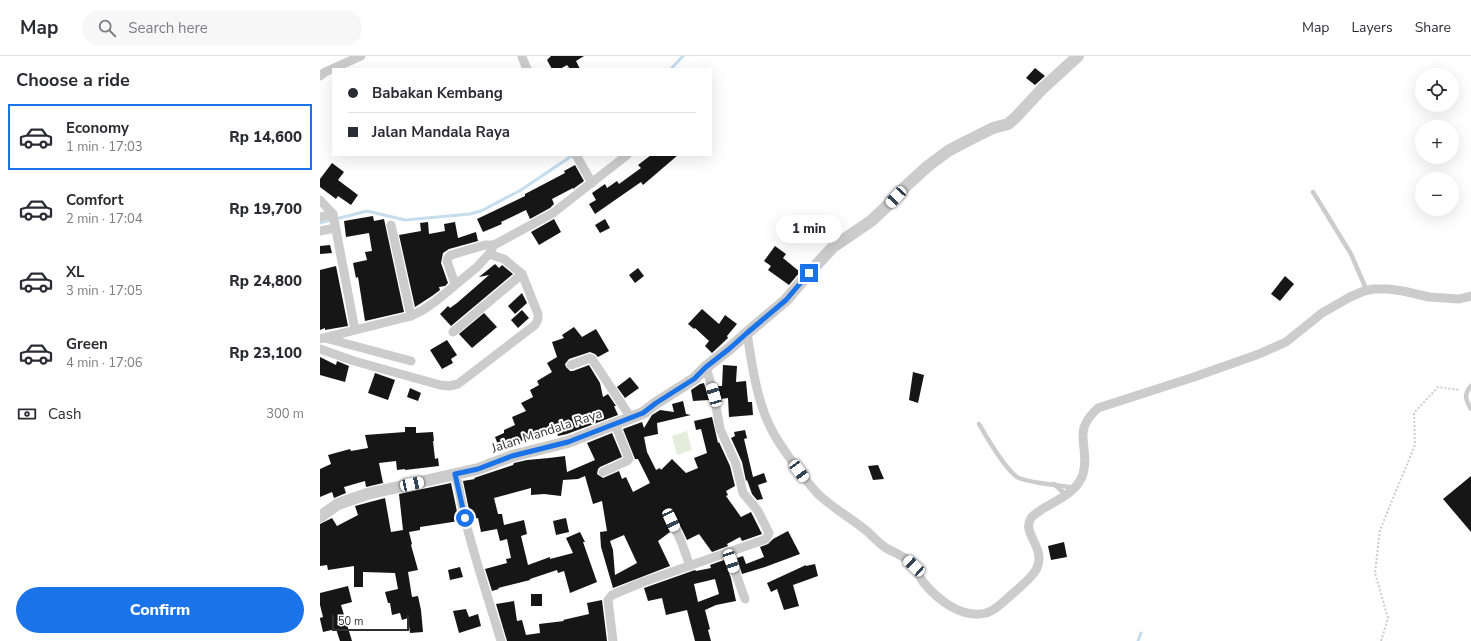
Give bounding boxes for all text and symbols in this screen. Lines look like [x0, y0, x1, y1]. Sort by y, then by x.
search box [82, 10, 362, 46]
text: Map [20, 15, 58, 41]
icon: search [96, 17, 118, 39]
text: Search here [128, 18, 208, 38]
text: Map [1302, 18, 1329, 37]
text: Layers [1351, 18, 1393, 37]
text: Share [1415, 18, 1451, 37]
text: Choose a ride [16, 68, 130, 92]
map controls [1415, 68, 1459, 216]
button: locate [1415, 68, 1459, 112]
text: Babakan Kembang [372, 83, 503, 103]
text: Economy [66, 118, 129, 138]
icon: car [18, 119, 54, 155]
button: + [1415, 120, 1459, 164]
text: Jalan Mandala Raya [372, 122, 510, 142]
text: Rp 14,600 [229, 127, 302, 147]
text: 1 min · 17:03 [66, 138, 142, 156]
button: − [1415, 172, 1459, 216]
car [883, 184, 909, 210]
text: Comfort [66, 190, 123, 210]
icon: car [18, 191, 54, 227]
text: Rp 19,700 [229, 199, 302, 219]
text: 2 min · 17:04 [66, 210, 142, 228]
callout: 1 min [776, 215, 842, 243]
text: 1 min [792, 220, 826, 238]
text: XL [66, 262, 85, 282]
icon: car [18, 263, 54, 299]
route end [800, 264, 818, 282]
text: Rp 24,800 [229, 271, 302, 291]
text: 3 min · 17:05 [66, 282, 142, 300]
text: Green [66, 334, 108, 354]
icon: car [18, 335, 54, 371]
text: Rp 23,100 [229, 343, 302, 363]
text: 4 min · 17:06 [66, 354, 142, 372]
car [705, 382, 723, 408]
icon: cash [16, 403, 38, 425]
text: Cash [48, 404, 82, 424]
text: 300 m [266, 405, 304, 423]
street label: Jalan Mandala Raya [488, 405, 605, 458]
car [787, 458, 811, 484]
car [399, 476, 425, 492]
car [660, 507, 682, 533]
route start [456, 509, 474, 527]
car [721, 548, 741, 574]
car [901, 553, 927, 579]
button: Confirm [16, 587, 304, 633]
scale bar [332, 613, 409, 632]
text: 50 m [338, 614, 363, 629]

